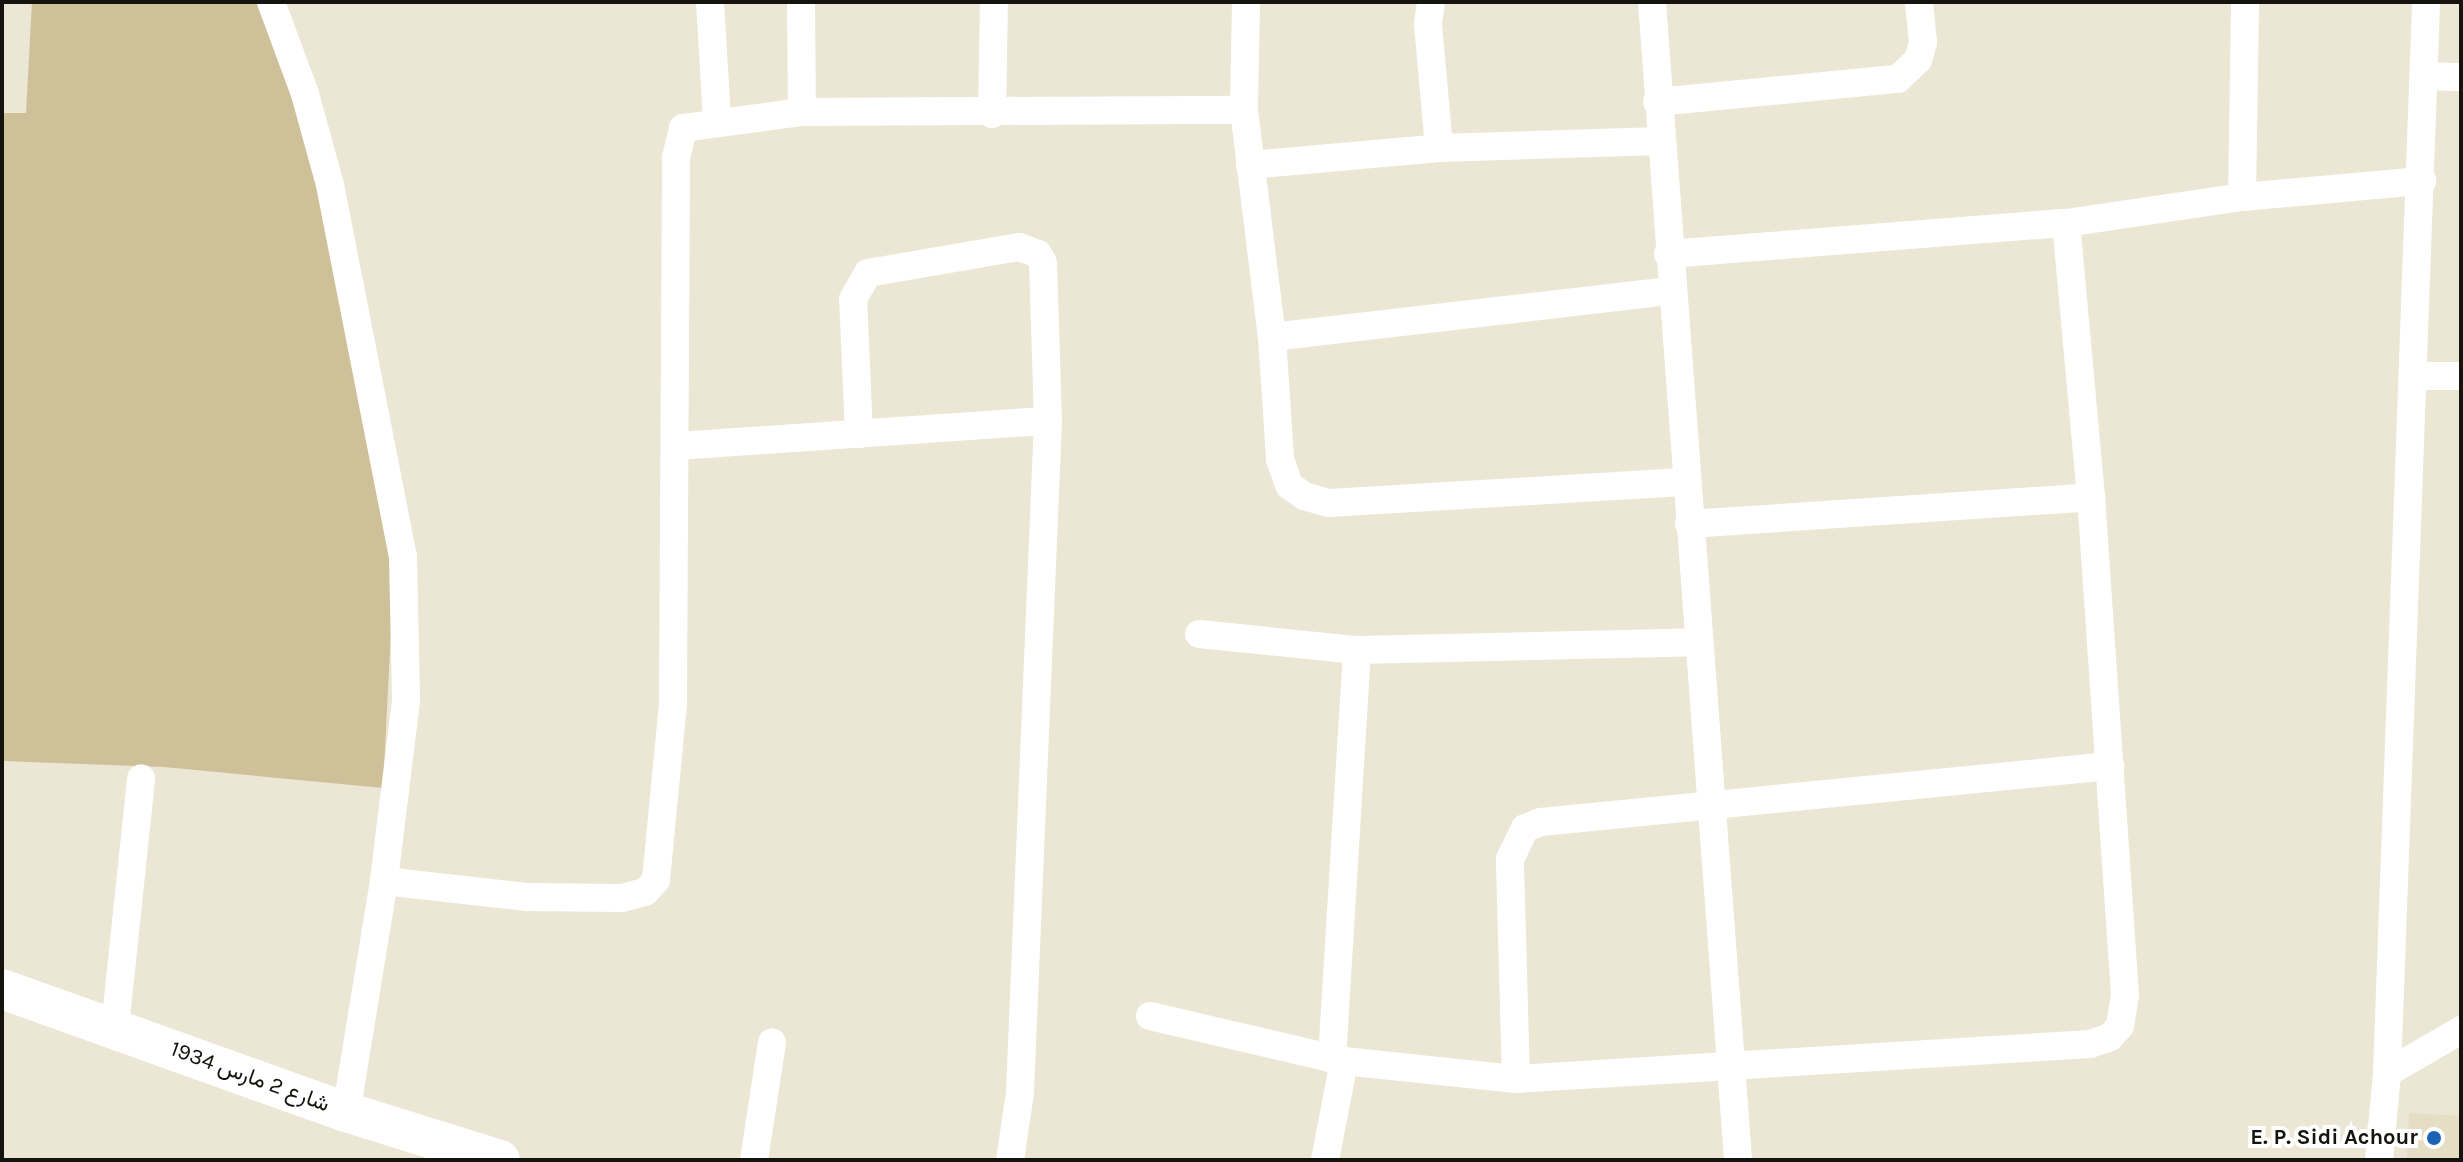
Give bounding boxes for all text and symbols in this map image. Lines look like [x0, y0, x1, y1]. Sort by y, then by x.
street label: شارع 2 مارس 1934 [167, 1036, 333, 1118]
place label: E. P. Sidi Achour [2250, 1125, 2418, 1151]
marker: E. P. Sidi Achour [2425, 1129, 2443, 1147]

